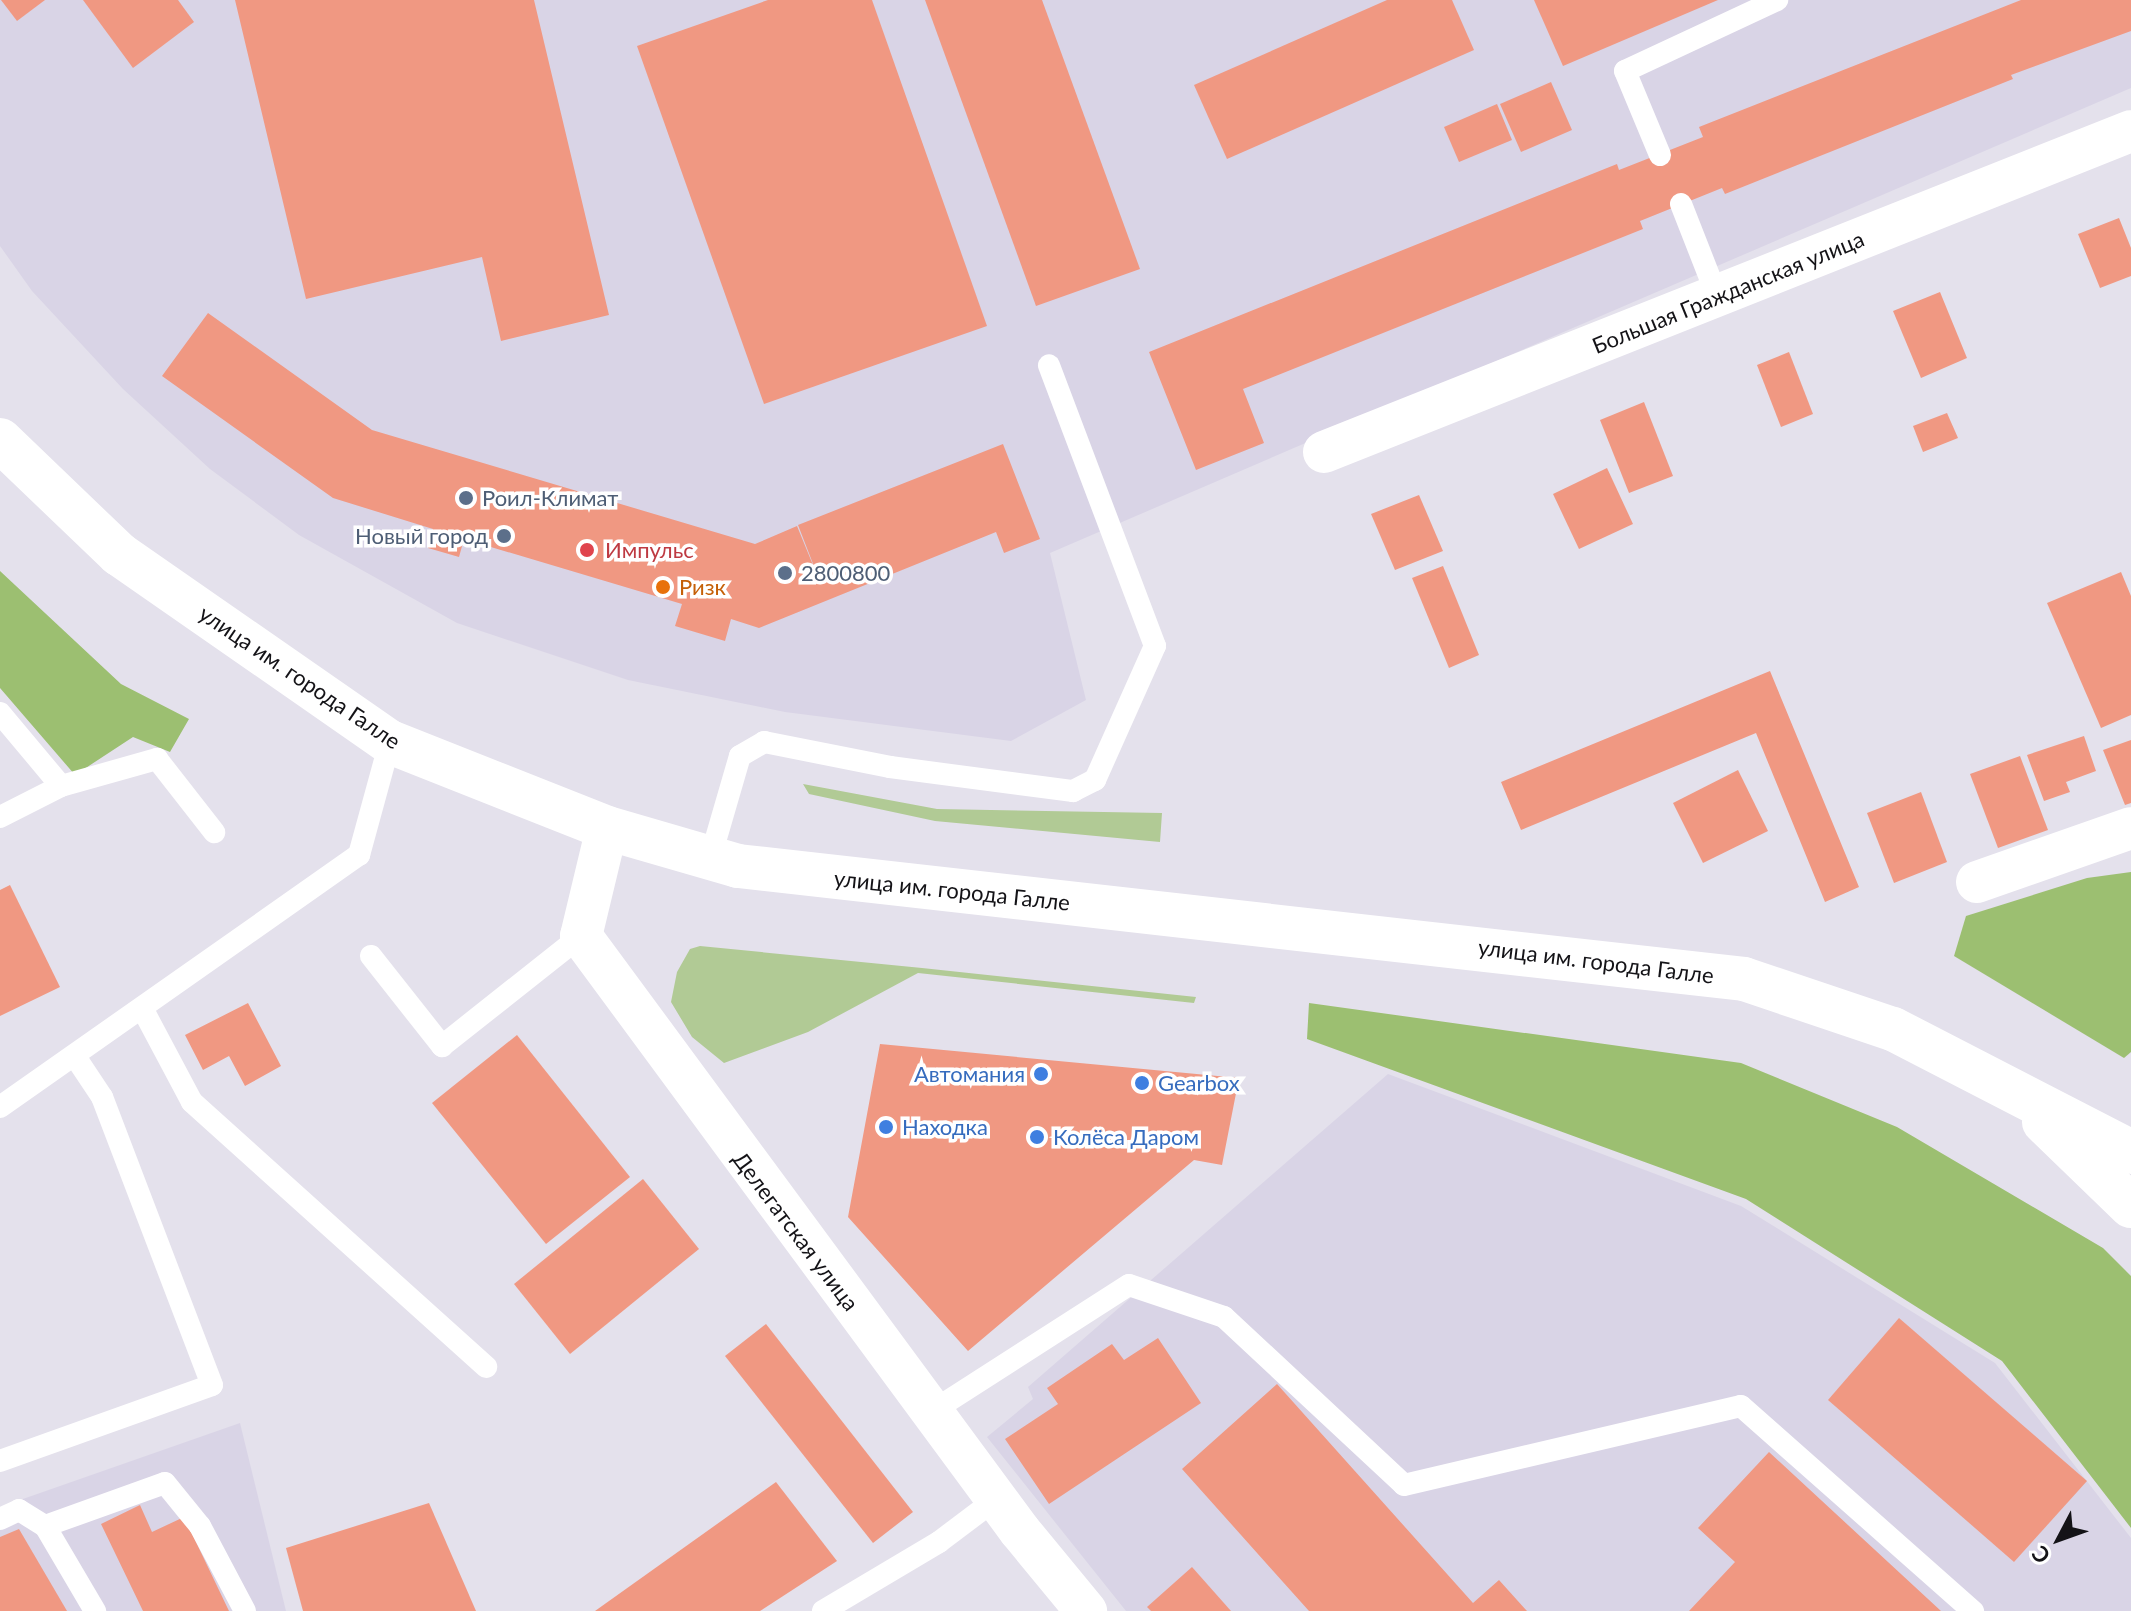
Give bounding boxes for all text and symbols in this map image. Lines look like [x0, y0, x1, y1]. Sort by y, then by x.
street label: Большая Гражданская улица [1588, 225, 1868, 359]
place label: Роил-Климат [482, 485, 618, 511]
marker: Роил-Климат [457, 489, 475, 507]
place label: Новый город [355, 523, 488, 549]
marker: Новый город [495, 527, 513, 545]
place label: Импульс [605, 537, 694, 563]
marker: Импульс [576, 539, 598, 561]
place label: 2800800 [801, 560, 890, 586]
marker: 2800800 [776, 564, 794, 582]
place label: Ризк [679, 574, 726, 600]
marker: Ризк [654, 578, 672, 596]
street label: улица им. города Галле [194, 600, 406, 754]
street label: улица им. города Галле [833, 864, 1071, 916]
street label: улица им. города Галле [1477, 933, 1715, 989]
place label: Автомания [914, 1061, 1025, 1087]
marker: Автомания [1032, 1065, 1050, 1083]
place label: Gearbox [1158, 1070, 1240, 1096]
marker: Gearbox [1133, 1074, 1151, 1092]
place label: Находка [902, 1114, 988, 1140]
marker: Находка [877, 1118, 895, 1136]
place label: Колёса Даром [1053, 1124, 1199, 1150]
marker: Колёса Даром [1028, 1128, 1046, 1146]
street label: Делегатская улица [728, 1146, 864, 1316]
north arrow [2019, 1499, 2099, 1579]
text: С [2026, 1541, 2055, 1569]

